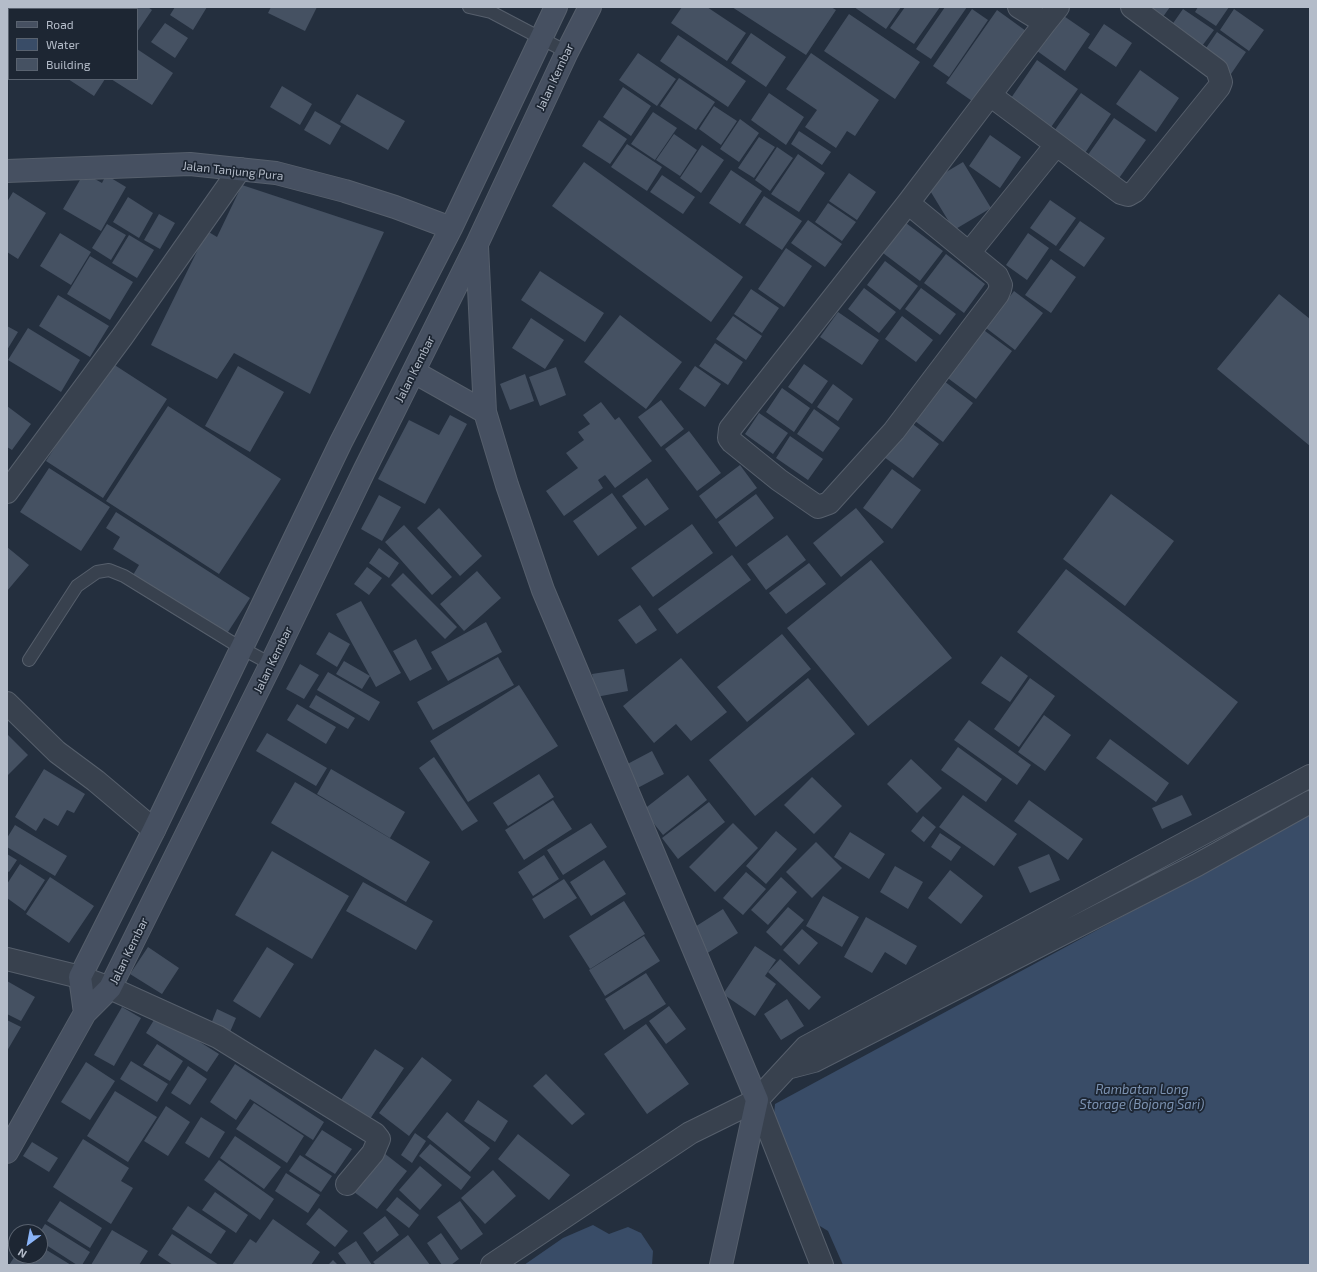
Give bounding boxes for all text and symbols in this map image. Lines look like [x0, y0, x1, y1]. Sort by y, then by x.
legend [8, 8, 138, 80]
text: Road [46, 17, 74, 31]
text: Water [46, 37, 80, 51]
street label: Jalan Kembar [533, 41, 577, 113]
text: Building [46, 57, 90, 71]
street label: Jalan Tanjung Pura [182, 159, 284, 183]
street label: Jalan Kembar [392, 333, 438, 405]
street label: Jalan Kembar [251, 624, 295, 696]
street label: Jalan Kembar [107, 915, 151, 987]
water label: Rambatan Long Storage (Bojong Sari) [1080, 1082, 1204, 1113]
north arrow [8, 1224, 48, 1264]
text: N [15, 1246, 29, 1261]

